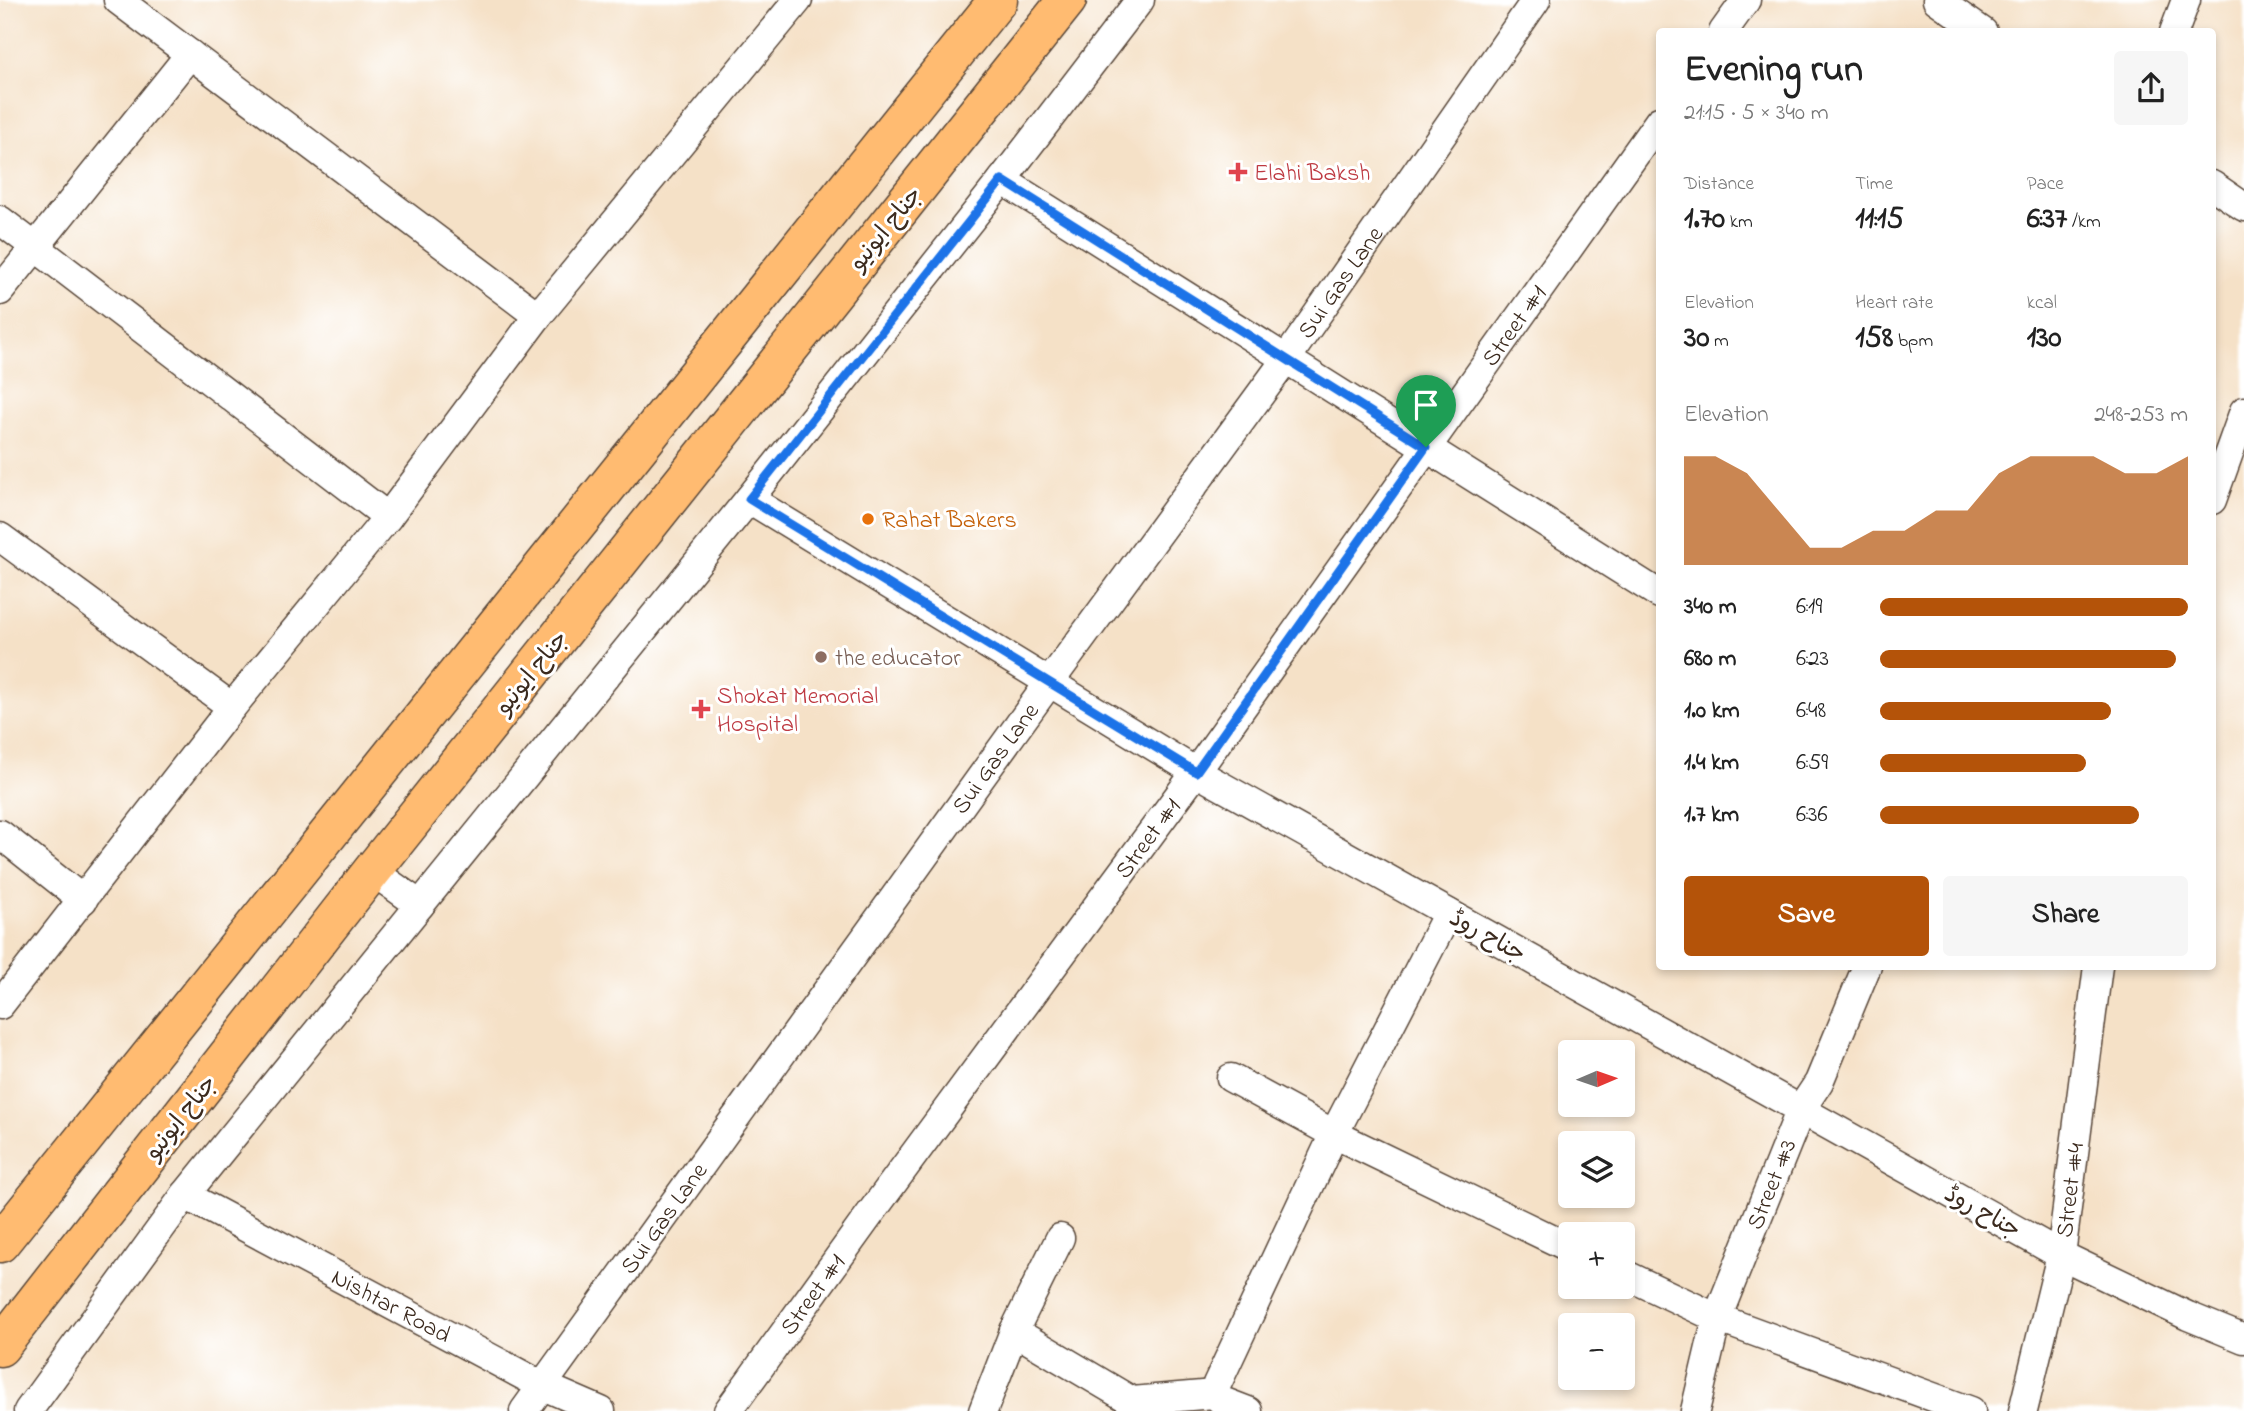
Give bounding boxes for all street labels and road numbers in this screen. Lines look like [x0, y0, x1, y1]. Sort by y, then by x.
street label: جناح ایونیو [841, 180, 932, 280]
street label: Sui Gas Lane [1290, 220, 1394, 347]
street label: Street #1 [1474, 279, 1557, 375]
street label: جناح ایونیو [487, 624, 578, 724]
street label: Sui Gas Lane [945, 696, 1049, 823]
street label: Street #1 [1108, 792, 1191, 887]
street label: جناح روڈ [1442, 902, 1531, 973]
street label: جناح ایونیو [137, 1068, 227, 1169]
street label: Street #3 [1739, 1134, 1807, 1235]
street label: Street #4 [2048, 1141, 2095, 1240]
street label: Sui Gas Lane [613, 1156, 718, 1282]
street label: جناح روڈ [1937, 1178, 2026, 1249]
street label: Street #1 [773, 1248, 856, 1343]
street label: Nishtar Road [324, 1261, 457, 1354]

